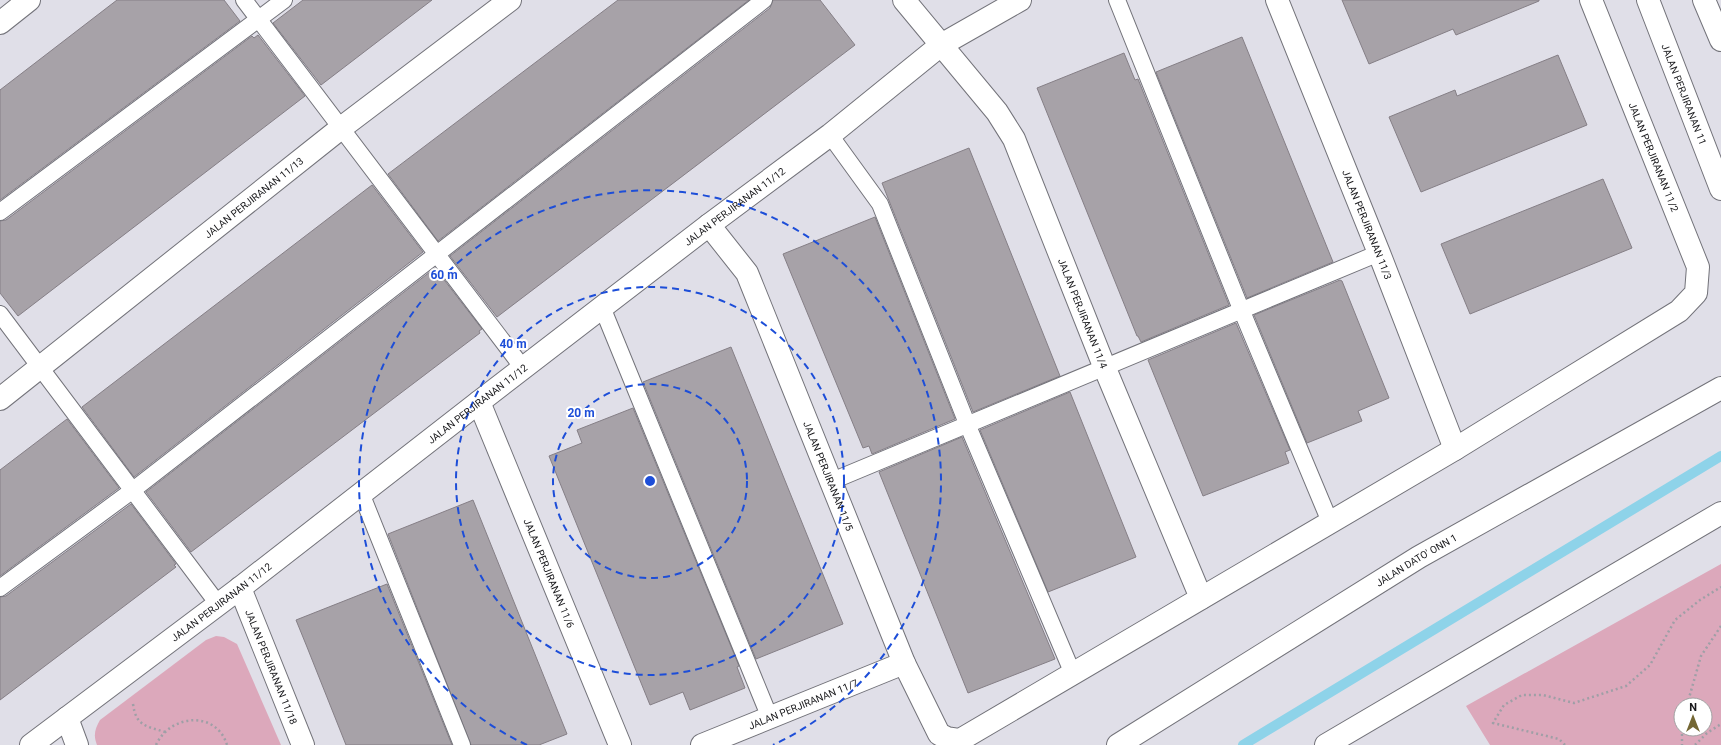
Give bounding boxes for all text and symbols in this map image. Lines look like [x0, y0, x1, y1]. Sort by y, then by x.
street label: JALAN PERJIRANAN 11 [1659, 42, 1708, 146]
street label: JALAN PERJIRANAN 11/2 [1627, 101, 1681, 214]
street label: JALAN PERJIRANAN 11/13 [202, 155, 305, 240]
street label: JALAN PERJIRANAN 11/12 [682, 165, 787, 248]
street label: JALAN PERJIRANAN 11/3 [1340, 168, 1394, 281]
street label: JALAN PERJIRANAN 11/4 [1056, 257, 1109, 370]
text: 60 m [430, 268, 458, 282]
text: 40 m [499, 337, 527, 351]
street label: JALAN PERJIRANAN 11/12 [426, 362, 530, 446]
text: 20 m [567, 406, 595, 420]
street label: JALAN PERJIRANAN 11/5 [801, 420, 855, 533]
centre of rings [643, 474, 657, 488]
street label: JALAN PERJIRANAN 11/6 [522, 517, 576, 630]
street label: JALAN DATO' ONN 1 [1374, 532, 1459, 589]
street label: JALAN PERJIRANAN 11/12 [169, 560, 274, 644]
street label: JALAN PERJIRANAN 11/18 [243, 608, 299, 726]
street label: JALAN PERJIRANAN 11/7 [747, 677, 860, 732]
north arrow [1673, 697, 1713, 737]
text: N [1689, 701, 1697, 714]

